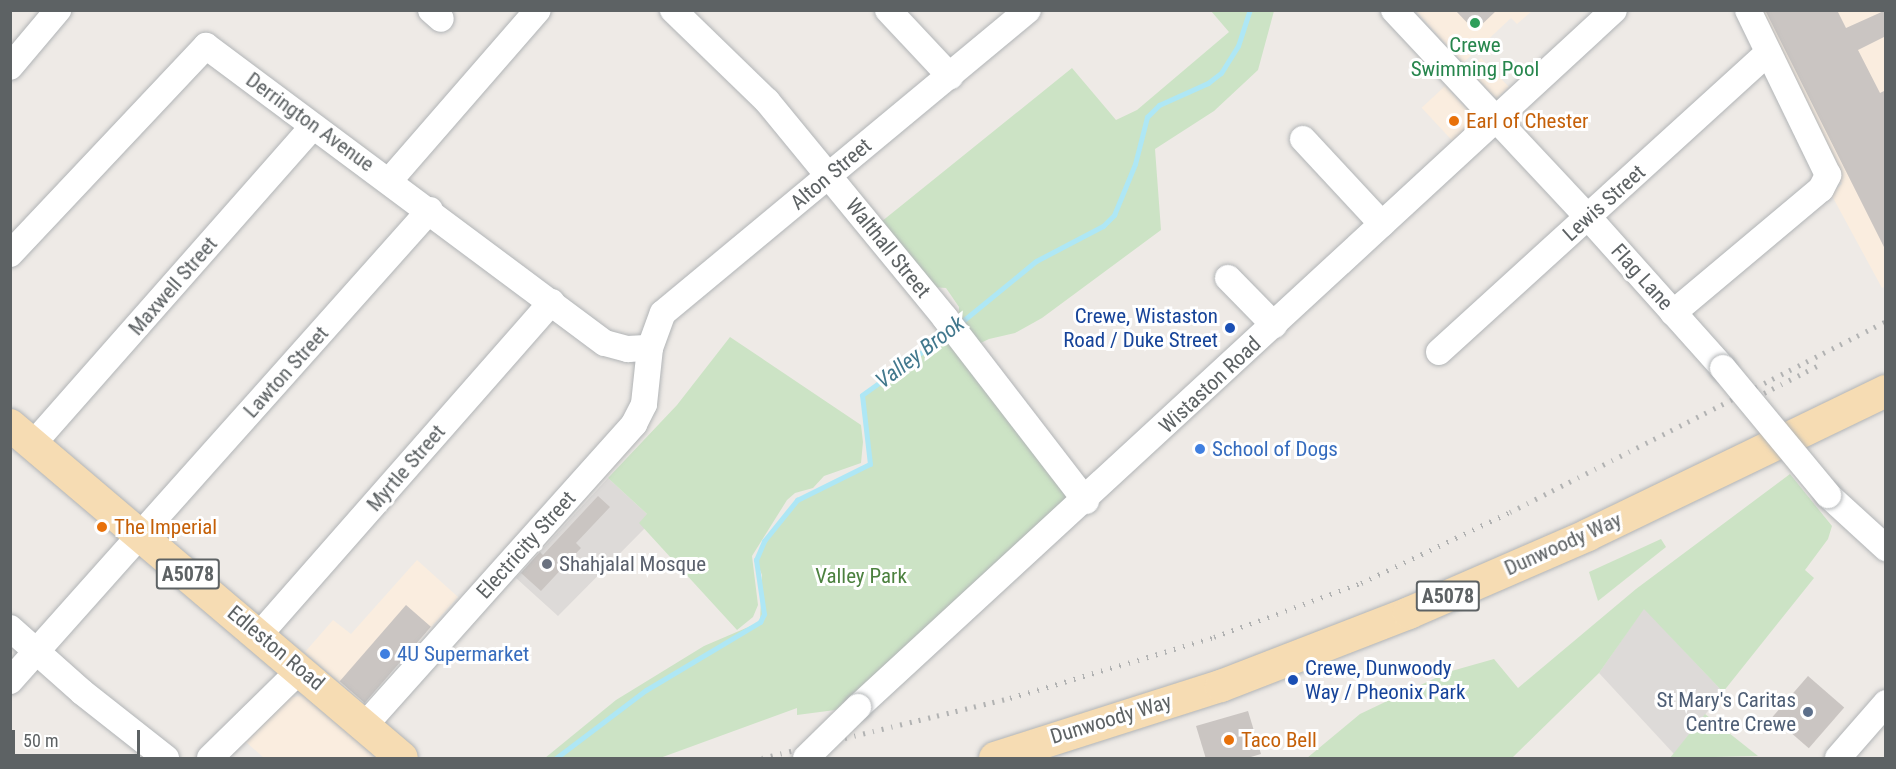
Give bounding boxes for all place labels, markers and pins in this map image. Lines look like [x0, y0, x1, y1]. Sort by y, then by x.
marker: Crewe Swimming Pool [1468, 16, 1482, 30]
place label: Crewe Swimming Pool [1411, 32, 1539, 82]
place label: Earl of Chester [1466, 108, 1588, 134]
marker: Earl of Chester [1447, 114, 1461, 128]
place label: Crewe, Wistaston Road / Duke Street [1063, 303, 1218, 353]
marker: Crewe, Wistaston Road / Duke Street [1223, 321, 1237, 335]
place label: School of Dogs [1212, 436, 1338, 462]
marker: School of Dogs [1193, 442, 1207, 456]
place label: The Imperial [114, 514, 217, 540]
marker: The Imperial [95, 520, 109, 534]
place label: Shahjalal Mosque [559, 551, 706, 577]
marker: Shahjalal Mosque [540, 557, 554, 571]
place label: 4U Supermarket [397, 641, 529, 667]
marker: 4U Supermarket [378, 647, 392, 661]
place label: Crewe, Dunwoody Way / Pheonix Park [1305, 655, 1465, 705]
marker: Crewe, Dunwoody Way / Pheonix Park [1286, 673, 1300, 687]
place label: St Mary's Caritas Centre Crewe [1656, 687, 1796, 737]
marker: St Mary's Caritas Centre Crewe [1801, 705, 1815, 719]
place label: Taco Bell [1241, 727, 1317, 753]
marker: Taco Bell [1222, 733, 1236, 747]

